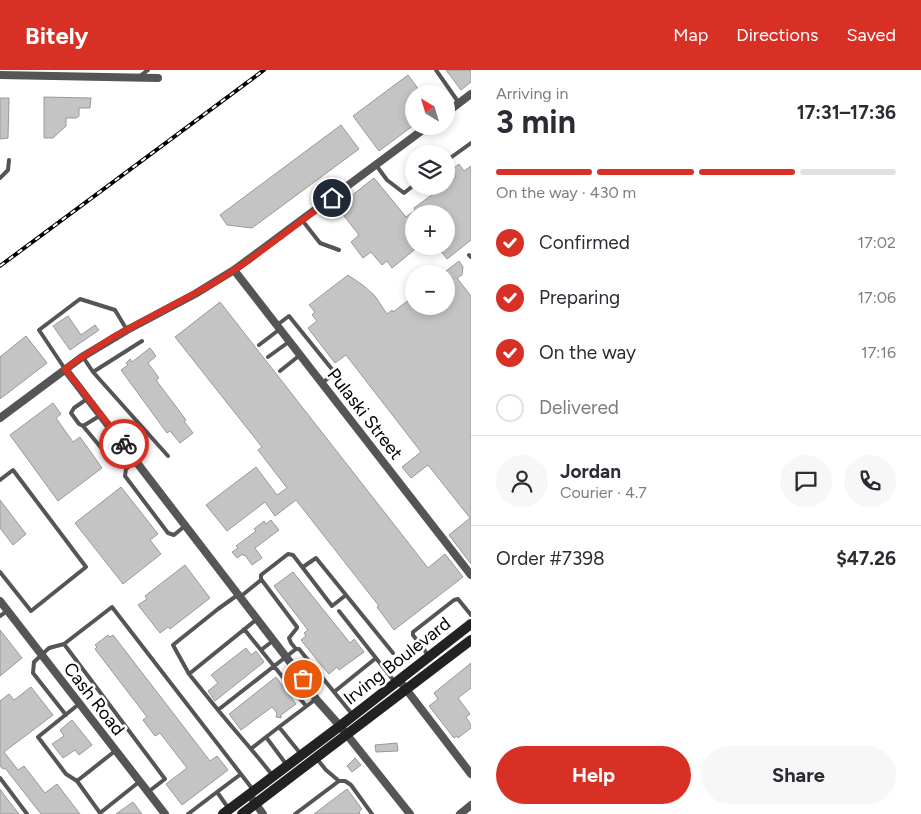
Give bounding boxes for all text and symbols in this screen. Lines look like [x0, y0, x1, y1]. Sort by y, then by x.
text: Bitely [25, 21, 88, 50]
text: Map [673, 24, 708, 46]
text: Directions [736, 24, 818, 46]
text: Saved [846, 24, 896, 46]
text: Arriving in [496, 84, 568, 103]
north arrow [405, 85, 455, 135]
map controls [405, 85, 455, 315]
text: 17:31–17:36 [797, 101, 896, 124]
text: 3 min [496, 103, 576, 141]
button: layers [405, 145, 455, 195]
pin [311, 177, 353, 219]
text: On the way · 430 m [496, 183, 636, 202]
icon: home [318, 184, 346, 212]
button: + [405, 205, 455, 255]
icon: check [496, 229, 524, 257]
text: Confirmed [539, 231, 630, 254]
text: 17:02 [858, 233, 896, 252]
button: − [405, 265, 455, 315]
icon: check [496, 284, 524, 312]
text: Preparing [539, 286, 620, 309]
text: 17:06 [857, 288, 896, 307]
icon: check [496, 339, 524, 367]
text: On the way [539, 341, 636, 364]
text: 17:16 [861, 343, 896, 362]
street label: Pulaski Street [323, 364, 408, 464]
text: Delivered [539, 396, 619, 419]
courier [99, 419, 149, 469]
icon: bike [110, 430, 138, 458]
button: person [496, 455, 548, 507]
button: chat [780, 455, 832, 507]
button: phone [844, 455, 896, 507]
text: Jordan [560, 460, 621, 483]
text: Courier · 4.7 [560, 483, 647, 502]
text: Order #7398 [496, 547, 605, 570]
text: $47.26 [836, 547, 896, 570]
street label: Irving Boulevard [339, 612, 455, 710]
street label: Cash Road [59, 658, 129, 740]
pin [282, 658, 324, 700]
icon: bag [289, 665, 317, 693]
button: Help [496, 746, 691, 804]
button: Share [701, 746, 896, 804]

